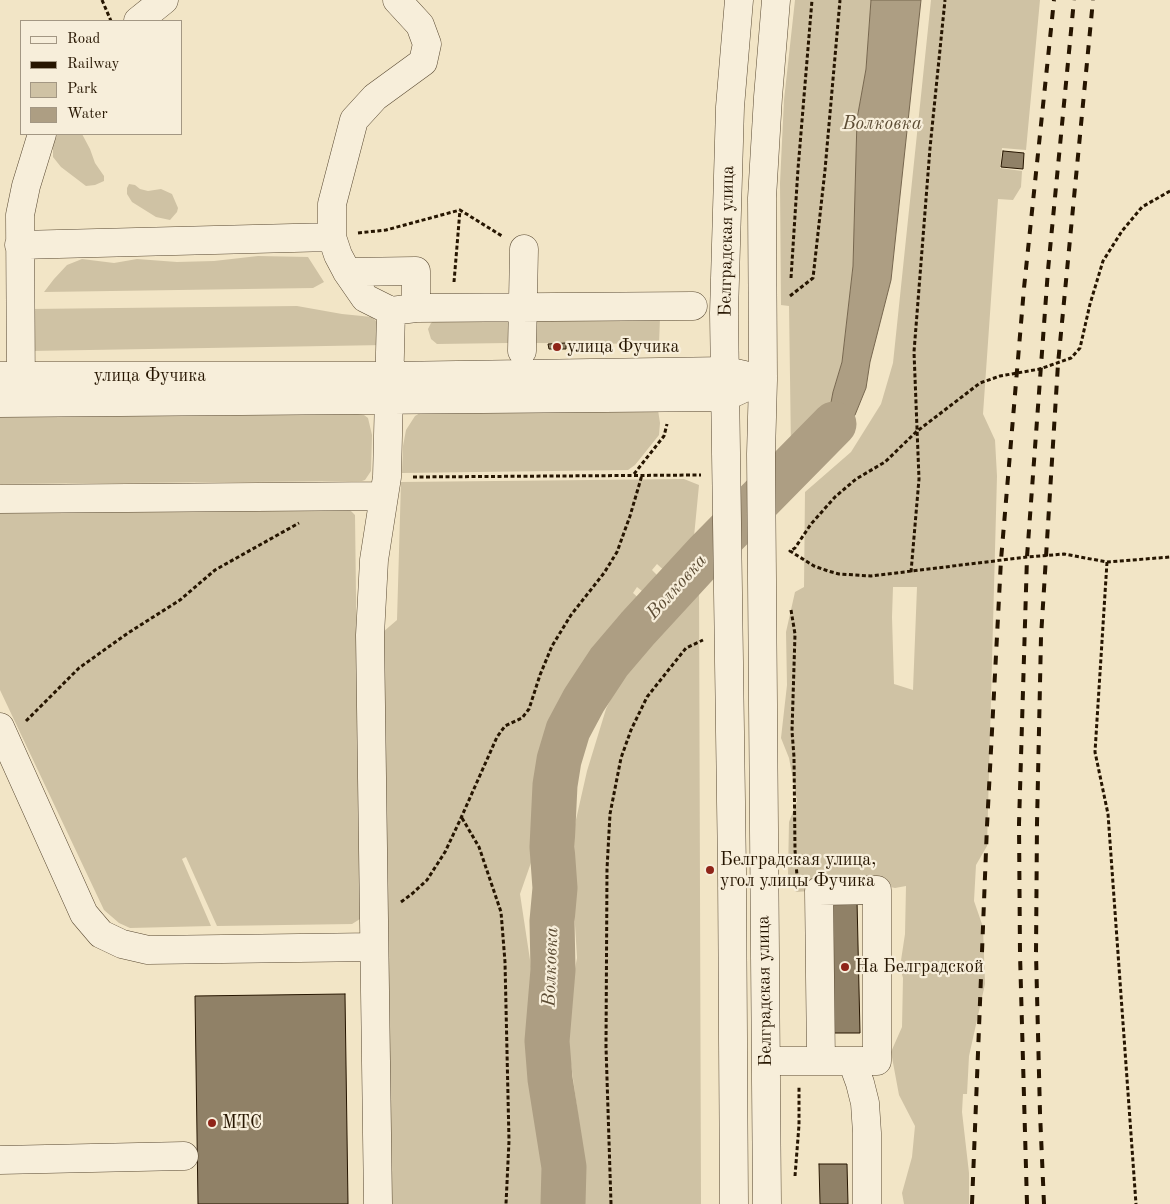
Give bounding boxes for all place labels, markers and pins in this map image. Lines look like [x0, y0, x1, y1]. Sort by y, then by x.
place label: улица Фучика [567, 336, 679, 358]
marker: улица Фучика [551, 341, 563, 353]
place label: Белградская улица, угол улицы Фучика [720, 849, 876, 892]
marker: Белградская улица, угол улицы Фучика [704, 864, 716, 876]
place label: На Белградской [855, 956, 984, 978]
marker: На Белградской [839, 961, 851, 973]
place label: МТС [222, 1112, 262, 1134]
marker: МТС [206, 1117, 218, 1129]

